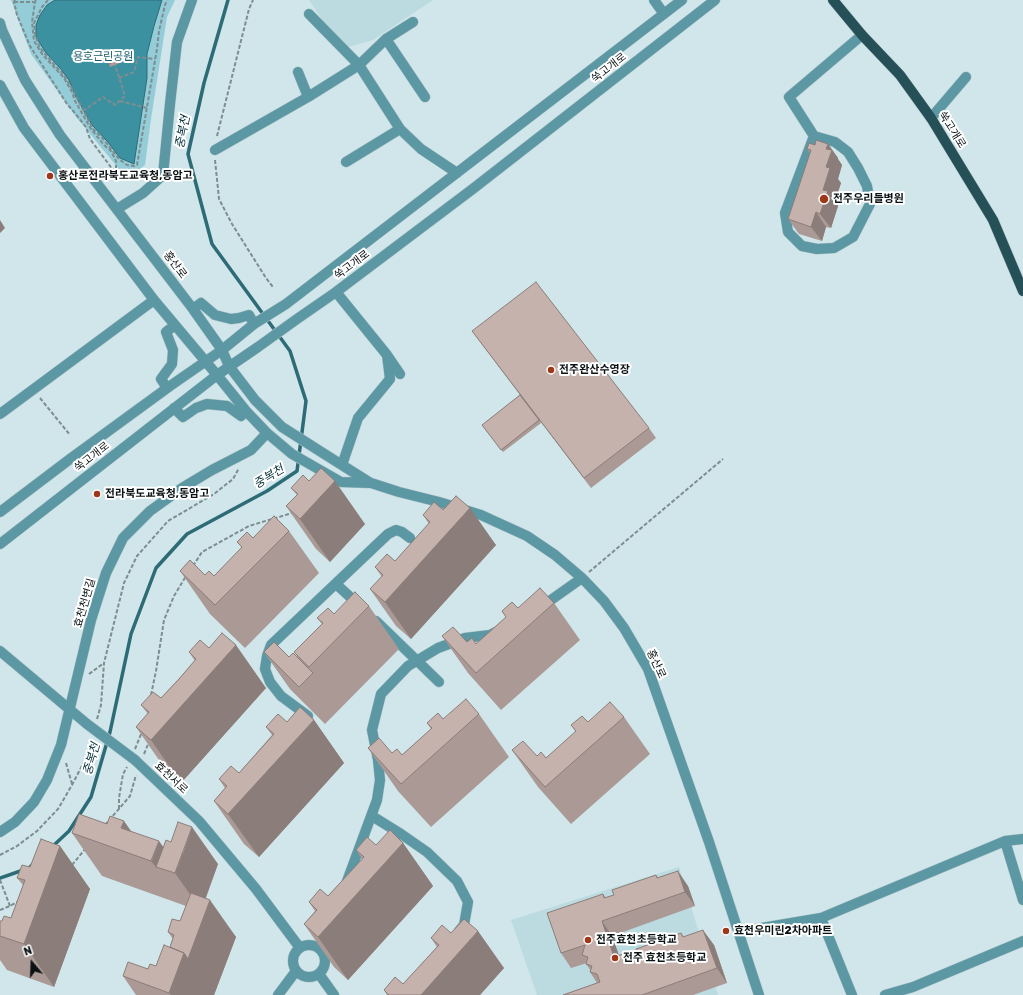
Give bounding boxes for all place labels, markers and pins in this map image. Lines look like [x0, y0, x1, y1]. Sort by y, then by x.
place label: 홍산로전라북도교육청,동암고 [58, 169, 193, 183]
marker: 홍산로전라북도교육청,동암고 [45, 171, 55, 181]
place label: 전주우리들병원 [833, 192, 904, 206]
marker: 전주우리들병원 [818, 193, 830, 205]
place label: 전주완산수영장 [559, 363, 630, 377]
marker: 전주완산수영장 [546, 365, 556, 375]
place label: 전라북도교육청,동암고 [105, 487, 209, 501]
marker: 전라북도교육청,동암고 [92, 489, 102, 499]
place label: 효천우미린2차아파트 [734, 924, 832, 938]
marker: 효천우미린2차아파트 [721, 926, 731, 936]
place label: 전주효천초등학교 [596, 933, 677, 947]
marker: 전주효천초등학교 [583, 935, 593, 945]
place label: 전주 효천초등학교 [623, 951, 706, 965]
marker: 전주 효천초등학교 [610, 953, 620, 963]

